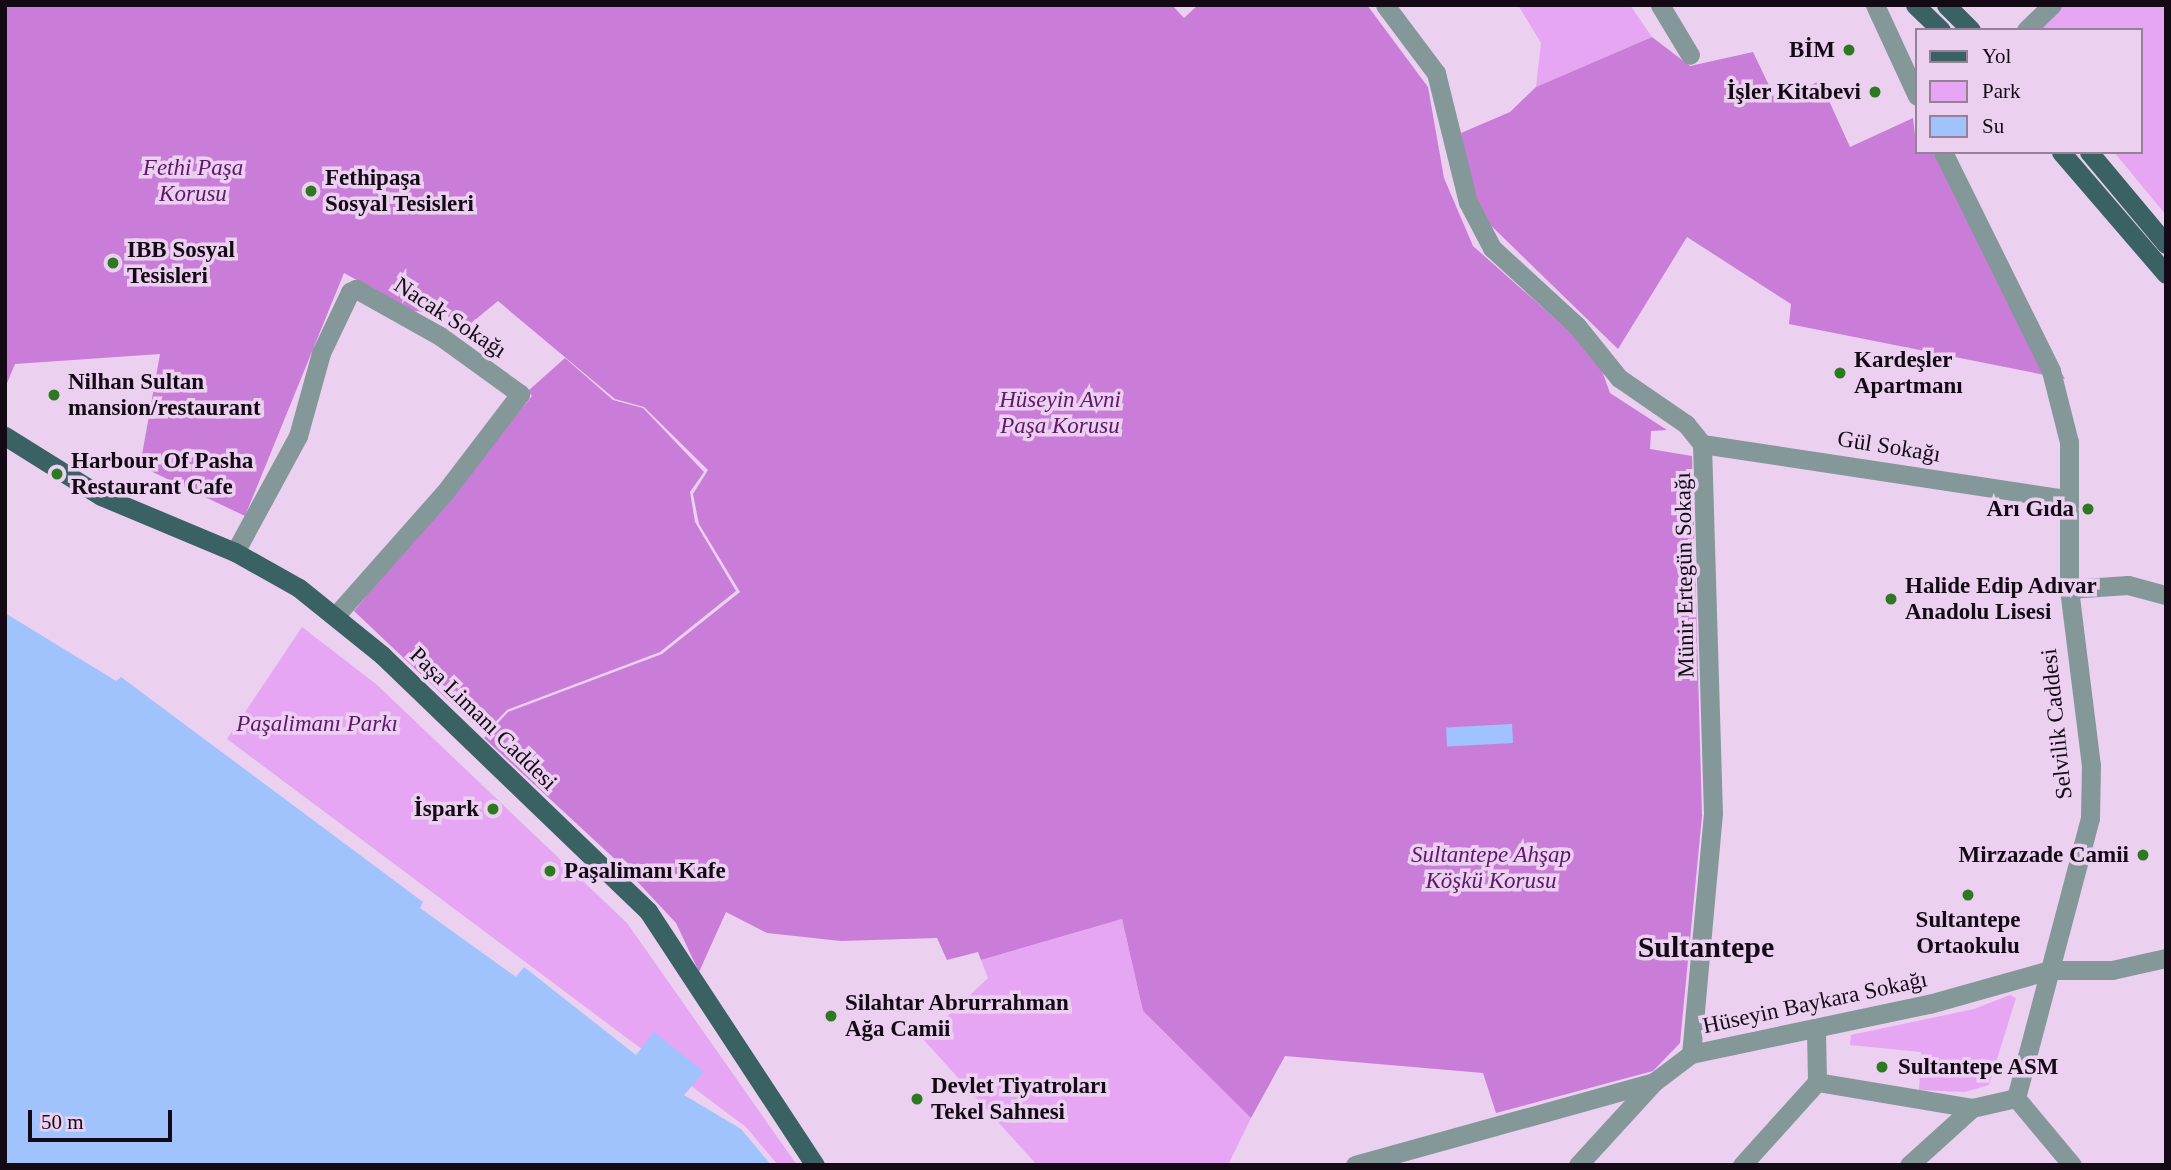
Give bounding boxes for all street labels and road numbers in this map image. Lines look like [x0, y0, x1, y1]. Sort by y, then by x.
street label: Nacak Sokağı [389, 271, 511, 365]
street label: Gül Sokağı [1835, 425, 1943, 469]
street label: Münir Ertegün Sokağı [1669, 472, 1701, 678]
street label: Paşa Limanı Caddesi [404, 642, 562, 796]
street label: Selvilik Caddesi [2035, 647, 2079, 801]
street label: Hüseyin Baykara Sokağı [1700, 966, 1930, 1040]

